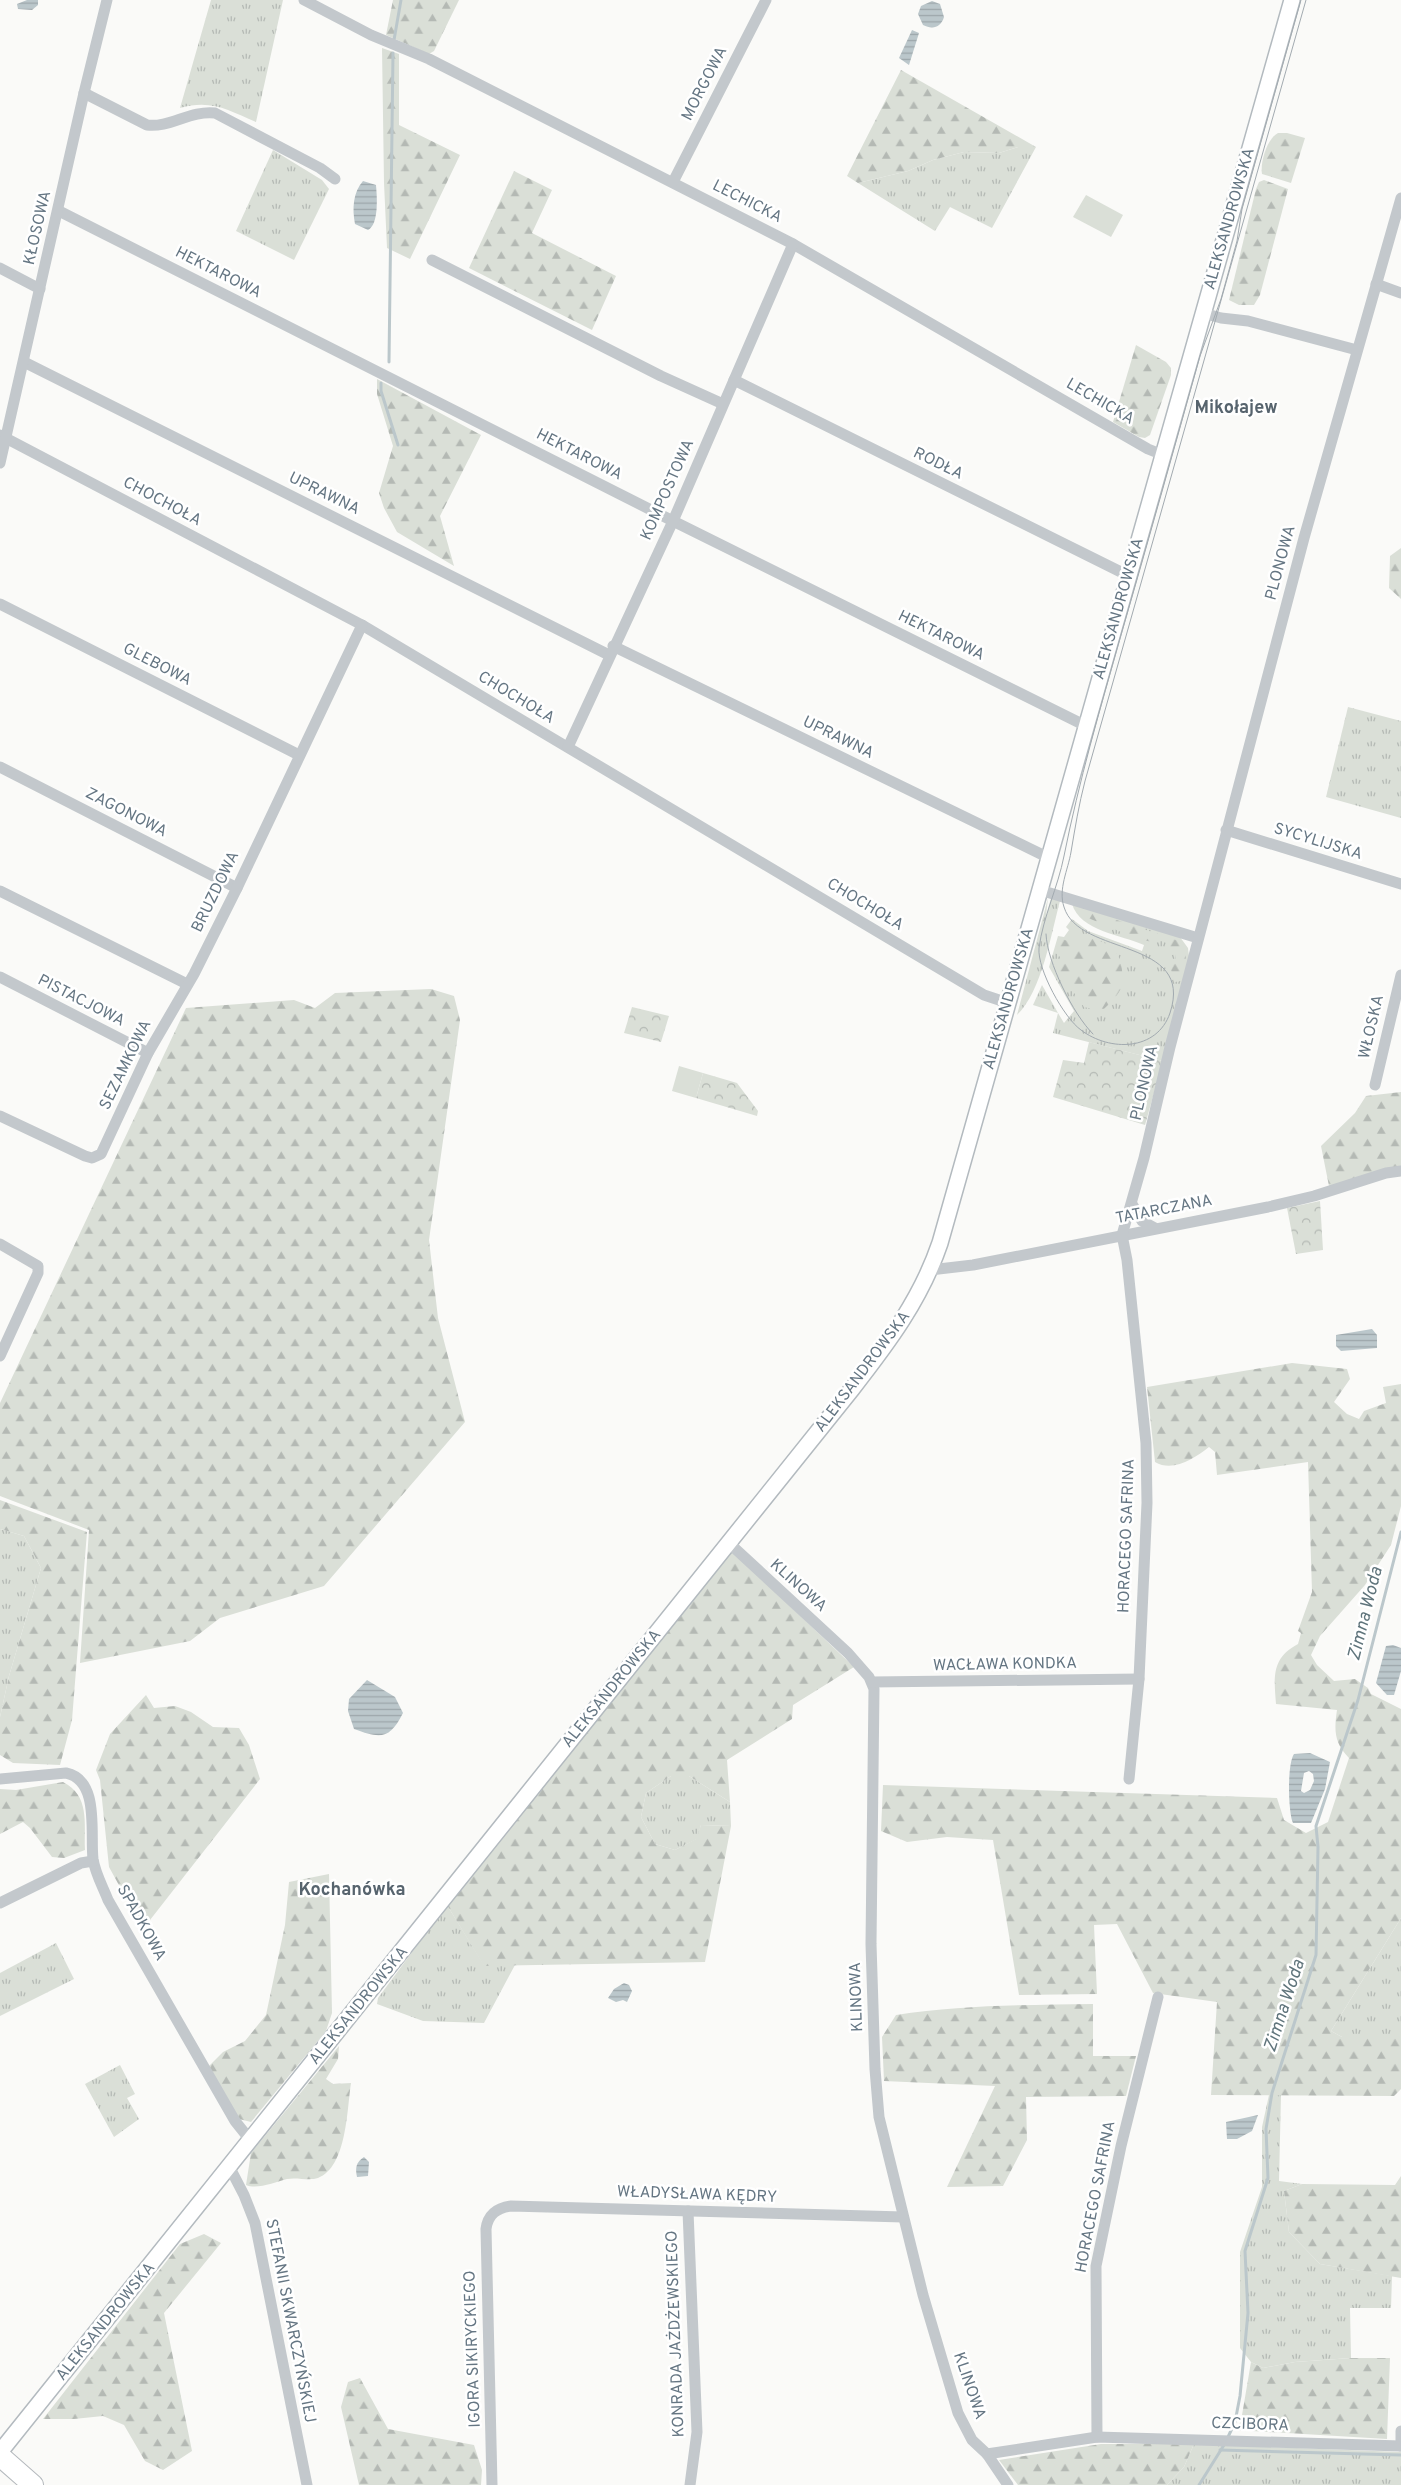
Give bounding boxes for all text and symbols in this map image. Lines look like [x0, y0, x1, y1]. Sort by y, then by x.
street label: MORGOWA [678, 43, 732, 124]
street label: ALEKSANDROWSKA [1200, 146, 1260, 292]
street label: LECHICKA [709, 176, 785, 228]
street label: KŁOSOWA [20, 189, 56, 267]
street label: HEKTAROWA [172, 243, 265, 303]
street label: LECHICKA [1062, 374, 1138, 430]
district label: Mikołajew [1194, 397, 1278, 420]
street label: HEKTAROWA [533, 425, 626, 485]
street label: KOMPOSTOWA [637, 436, 699, 544]
street label: RODŁA [910, 443, 966, 485]
street label: UPRAWNA [285, 468, 363, 520]
street label: CHOCHOŁA [119, 473, 205, 531]
street label: PLONOWA [1261, 523, 1301, 603]
street label: ALEKSANDROWSKA [1089, 536, 1149, 682]
street label: HEKTAROWA [894, 606, 988, 666]
street label: GLEBOWA [119, 639, 195, 691]
street label: CHOCHOŁA [474, 667, 558, 729]
street label: UPRAWNA [799, 712, 877, 764]
street label: ZAGONOWA [82, 784, 170, 842]
street label: SYCYLIJSKA [1271, 819, 1365, 865]
street label: BRUZDOWA [188, 848, 244, 936]
street label: CHOCHOŁA [823, 874, 907, 936]
street label: ALEKSANDROWSKA [979, 926, 1039, 1072]
street label: PISTACJOWA [34, 970, 128, 1032]
street label: WŁOSKA [1355, 993, 1389, 1061]
street label: SEZAMKOWA [96, 1017, 156, 1113]
street label: PLONOWA [1127, 1043, 1163, 1123]
street label: TATARCZANA [1114, 1191, 1214, 1229]
street label: ALEKSANDROWSKA [811, 1307, 915, 1437]
street label: HORACEGO SAFRINA [1114, 1458, 1140, 1614]
street label: KLINOWA [765, 1555, 831, 1617]
water label: Zimna Woda [1343, 1564, 1389, 1663]
street label: ALEKSANDROWSKA [558, 1626, 666, 1752]
street label: WACŁAWA KONDKA [933, 1654, 1077, 1676]
district label: Kochanówka [298, 1879, 406, 1902]
street label: SPADKOWA [112, 1881, 170, 1965]
street label: ALEKSANDROWSKA [305, 1943, 413, 2069]
water label: Zimna Woda [1259, 1956, 1311, 2055]
street label: KLINOWA [846, 1962, 868, 2032]
street label: HORACEGO SAFRINA [1071, 2119, 1121, 2275]
street label: WŁADYSŁAWA KĘDRY [617, 2182, 777, 2208]
street label: STEFANII SKWARCZYŃSKIEJ [260, 2217, 322, 2425]
street label: KONRADA JAŻDŻEWSKIEGO [661, 2230, 690, 2438]
street label: ALEKSANDROWSKA [52, 2259, 160, 2385]
street label: IGORA SIKIRYCKIEGO [460, 2270, 486, 2428]
street label: KLINOWA [948, 2350, 990, 2422]
street label: CZCIBORA [1211, 2414, 1289, 2436]

